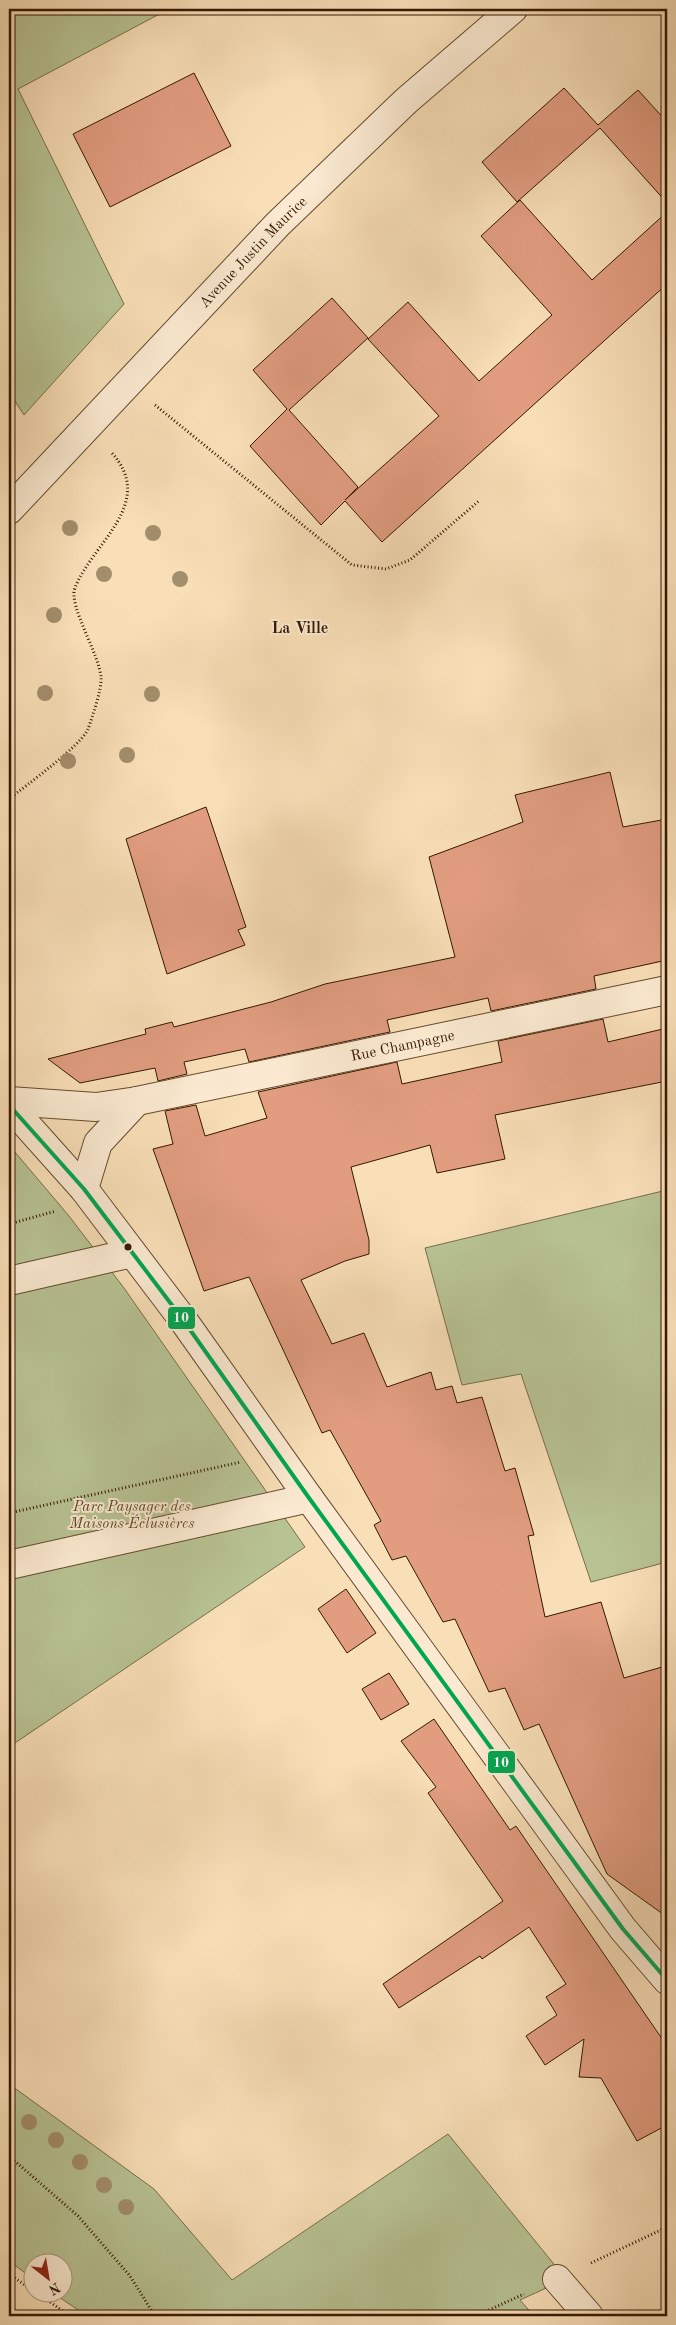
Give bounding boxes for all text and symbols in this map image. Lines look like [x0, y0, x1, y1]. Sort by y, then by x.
street label: Avenue Justin Maurice [197, 194, 310, 311]
district label: La Ville [272, 621, 328, 637]
street label: Rue Champagne [350, 1029, 456, 1065]
unlabelled marker [123, 1242, 133, 1252]
line badge: 10 [167, 1306, 196, 1330]
text: 10 [173, 1311, 189, 1325]
park label: Parc Paysager des Maisons Éclusières [69, 1500, 194, 1532]
line badge: 10 [487, 1750, 516, 1774]
text: 10 [493, 1756, 509, 1770]
north arrow [22, 2252, 72, 2302]
text: N [46, 2280, 62, 2297]

